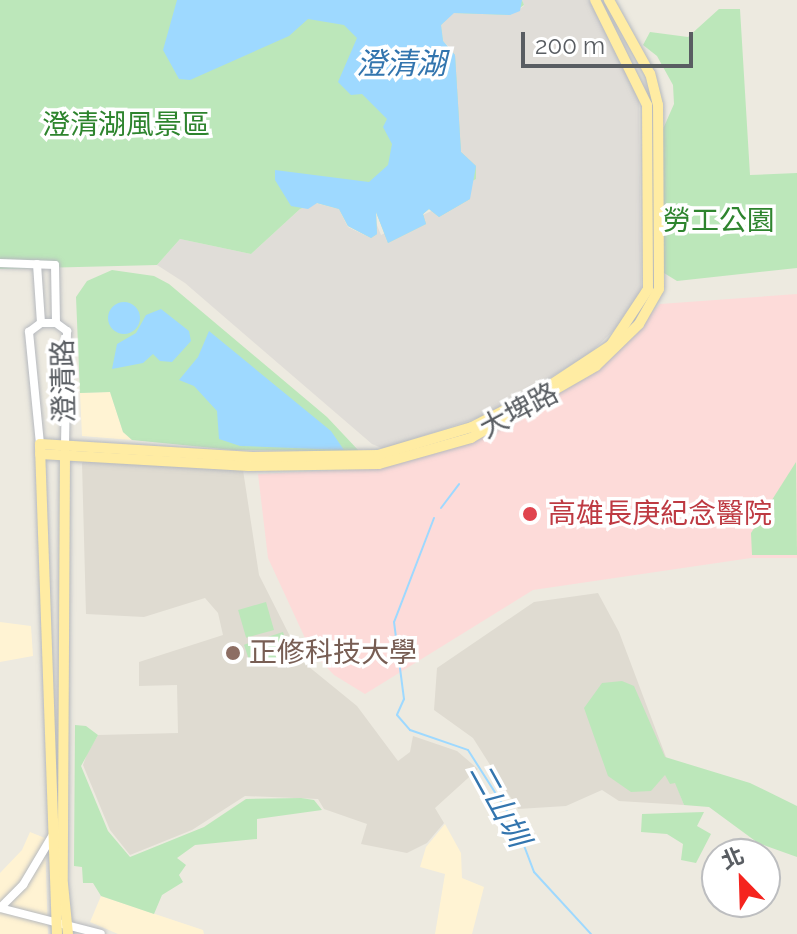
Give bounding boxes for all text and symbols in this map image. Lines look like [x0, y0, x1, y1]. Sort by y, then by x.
scale bar [525, 16, 697, 66]
text: 200 m [535, 31, 605, 60]
water label: 澄清湖 [356, 46, 446, 82]
park label: 澄清湖風景區 [42, 108, 210, 142]
park label: 勞工公園 [663, 204, 775, 238]
street label: 澄清路 [46, 339, 82, 423]
street label: 大埤路 [474, 376, 564, 446]
place label: 高雄長庚紀念醫院 [548, 497, 772, 531]
marker: 高雄長庚紀念醫院 [519, 503, 541, 525]
place label: 正修科技大學 [249, 636, 417, 670]
marker: 正修科技大學 [224, 644, 242, 662]
water label: 二山圳 [461, 757, 537, 853]
north arrow [701, 838, 781, 918]
text: 北 [717, 841, 748, 874]

